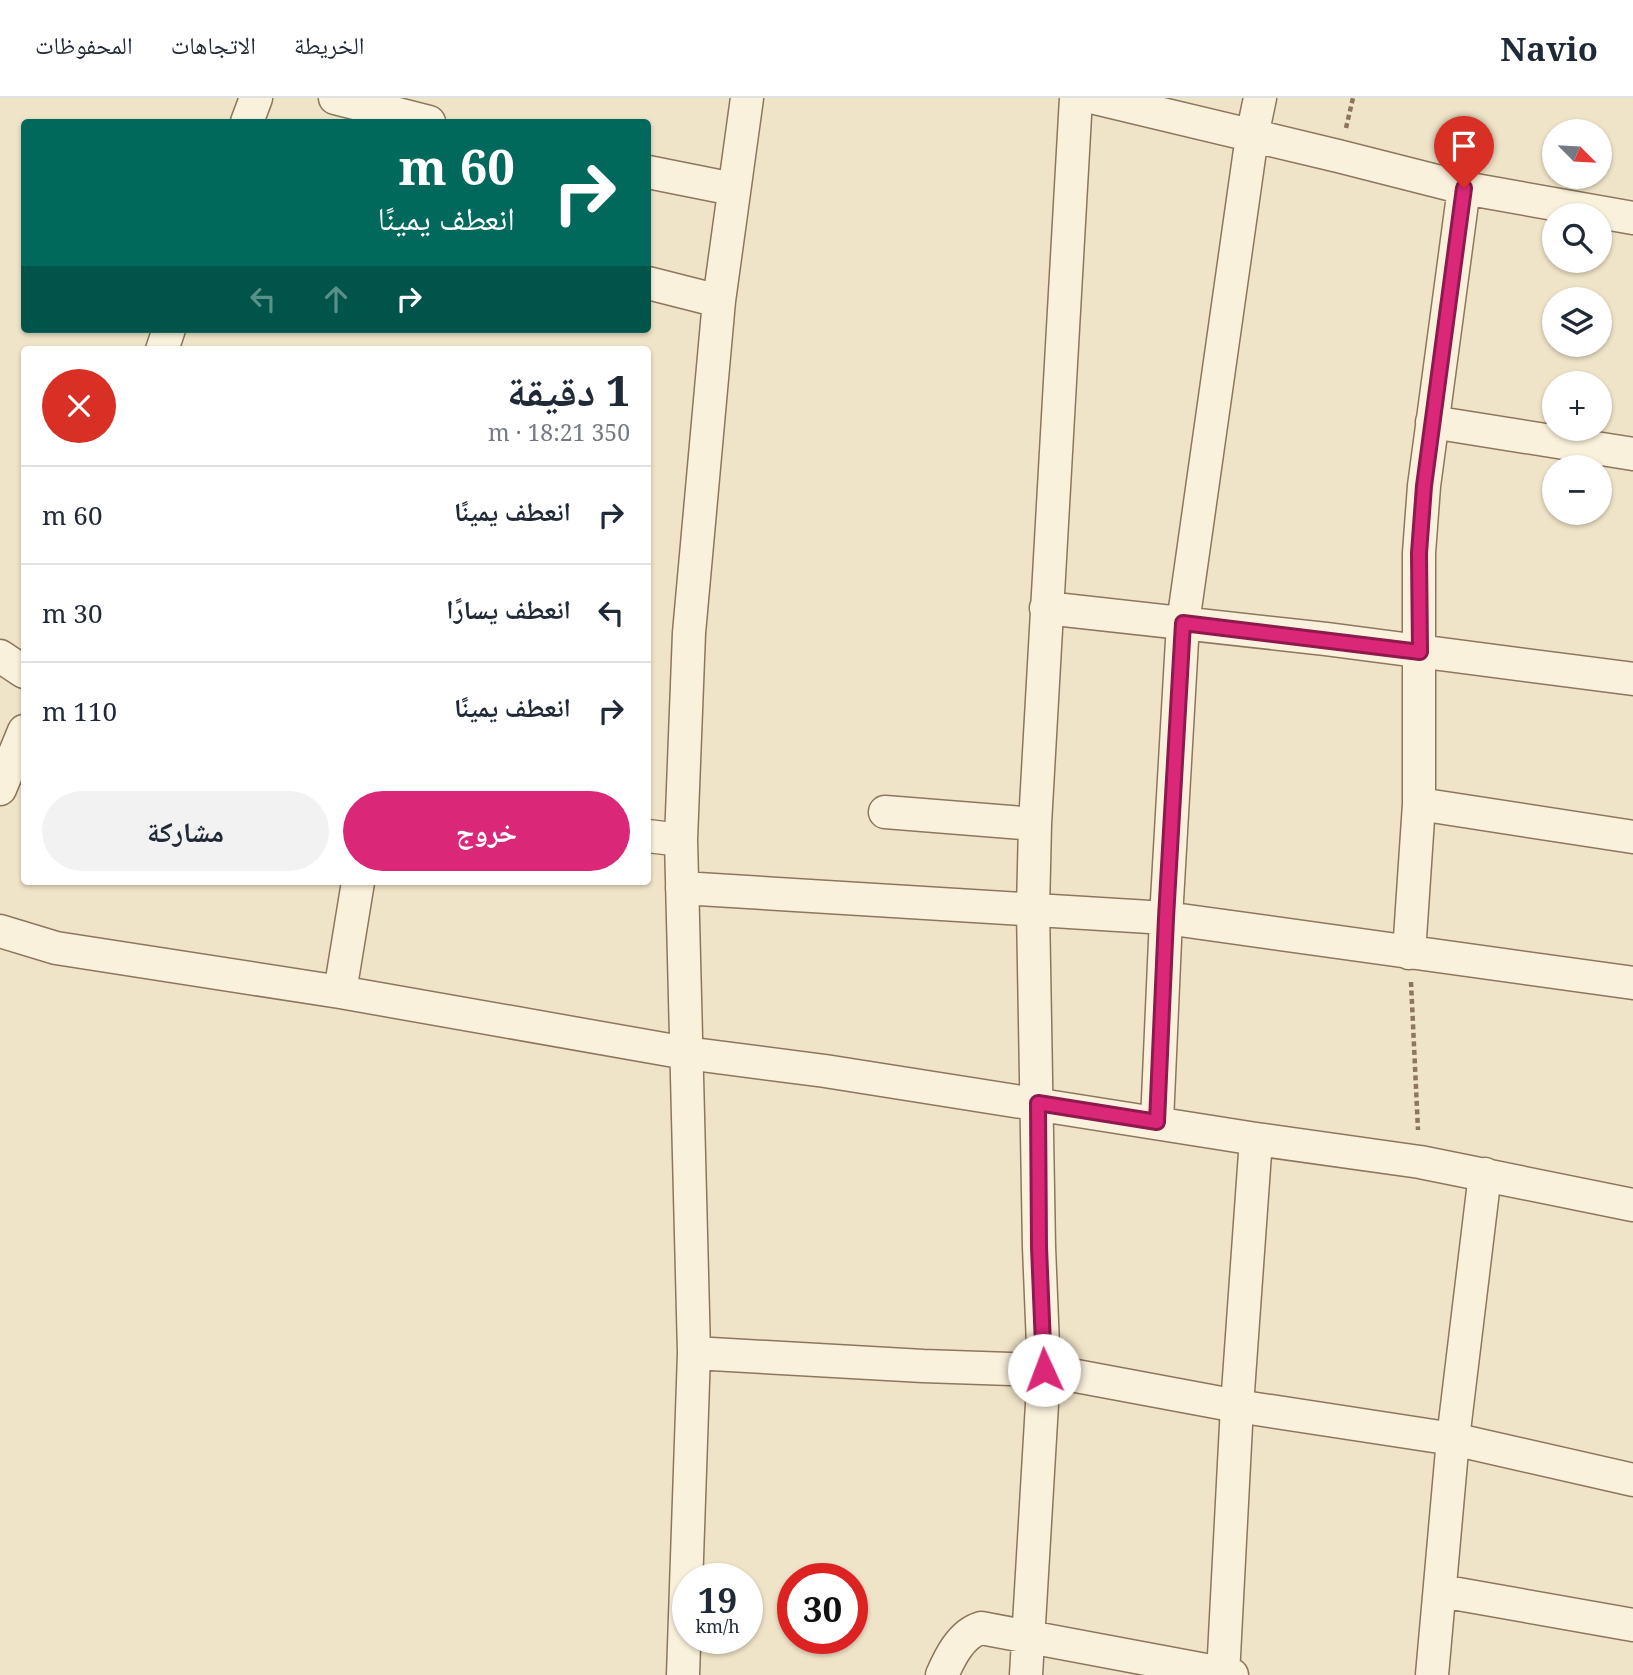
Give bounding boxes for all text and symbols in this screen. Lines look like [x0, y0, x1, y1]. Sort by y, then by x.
text: Navio [1500, 26, 1598, 71]
text: المحفوظات [35, 28, 133, 61]
text: الاتجاهات [171, 28, 256, 61]
text: الخريطة [294, 28, 365, 61]
pin [1434, 116, 1494, 188]
north arrow [1542, 119, 1612, 189]
map controls [1542, 119, 1612, 525]
icon: arrive [1445, 127, 1483, 165]
text: 60 m [399, 133, 515, 199]
icon: right [539, 147, 630, 238]
text: انعطف يمينًا [378, 196, 515, 239]
button: search [1542, 203, 1612, 273]
icon: left [244, 280, 282, 318]
icon: ahead [317, 280, 355, 318]
icon: right [390, 280, 428, 318]
button: layers [1542, 287, 1612, 357]
text: 1 دقيقة [507, 361, 630, 418]
button: close [42, 369, 116, 443]
button: + [1542, 371, 1612, 441]
text: 350 m · 18:21 [488, 416, 630, 448]
button: − [1542, 455, 1612, 525]
text: انعطف يمينًا [454, 493, 571, 529]
icon: right [592, 496, 630, 534]
text: 60 m [42, 497, 102, 533]
text: انعطف يسارًا [446, 591, 571, 627]
icon: left [592, 594, 630, 632]
text: 30 m [42, 595, 102, 631]
text: انعطف يمينًا [454, 689, 571, 725]
icon: right [592, 692, 630, 730]
text: 110 m [42, 693, 117, 729]
button: مشاركة [42, 791, 329, 871]
button: خروج [343, 791, 630, 871]
position arrow [1007, 1333, 1081, 1407]
speed limit sign: 30 [777, 1563, 868, 1654]
text: 19 [698, 1576, 737, 1623]
text: km/h [695, 1614, 740, 1638]

